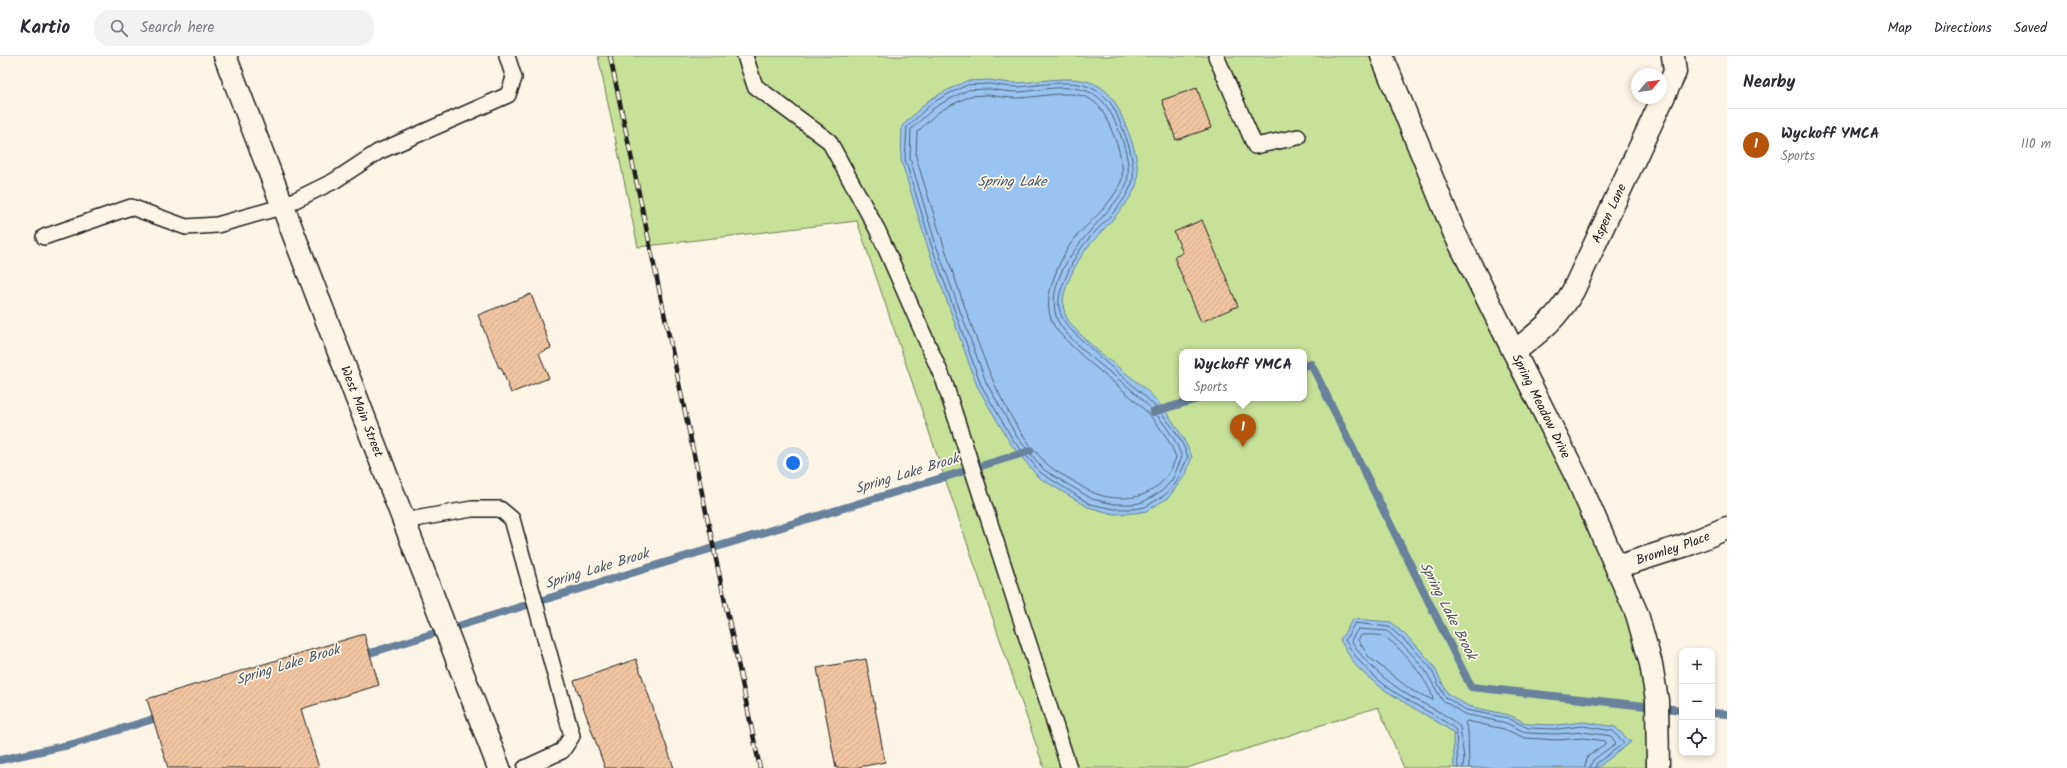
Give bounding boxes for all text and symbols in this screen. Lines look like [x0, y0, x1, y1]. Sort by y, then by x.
search box [94, 10, 374, 46]
text: Kartio [20, 13, 70, 43]
text: Search here [140, 16, 214, 40]
icon: search [108, 17, 130, 39]
text: Map [1887, 17, 1912, 39]
text: Directions [1934, 17, 1992, 39]
text: Saved [2014, 17, 2047, 39]
north arrow [1631, 68, 1667, 104]
text: Nearby [1743, 69, 1795, 96]
text: Wyckoff YMCA [1781, 122, 1879, 146]
text: 1 [1754, 134, 1758, 155]
text: 110 m [2021, 134, 2051, 155]
text: Sports [1781, 146, 1815, 167]
water label: Spring Lake [978, 171, 1048, 193]
street label: Aspen Lane [1586, 180, 1632, 247]
popup [1179, 349, 1307, 401]
street label: Spring Meadow Drive [1506, 350, 1576, 462]
text: Wyckoff YMCA [1194, 353, 1292, 377]
street label: West Main Street [335, 363, 389, 461]
text: Sports [1194, 377, 1228, 398]
pin: 1 [1230, 414, 1256, 447]
water label: Spring Lake Brook [852, 447, 964, 500]
your location [783, 453, 803, 473]
street label: Bromley Place [1633, 526, 1714, 571]
water label: Spring Lake Brook [542, 542, 654, 595]
water label: Spring Lake Brook [1414, 558, 1483, 666]
water label: Spring Lake Brook [233, 638, 345, 691]
map controls [1679, 648, 1715, 756]
button: + [1679, 648, 1715, 684]
button: − [1679, 684, 1715, 720]
button: locate [1679, 720, 1715, 756]

